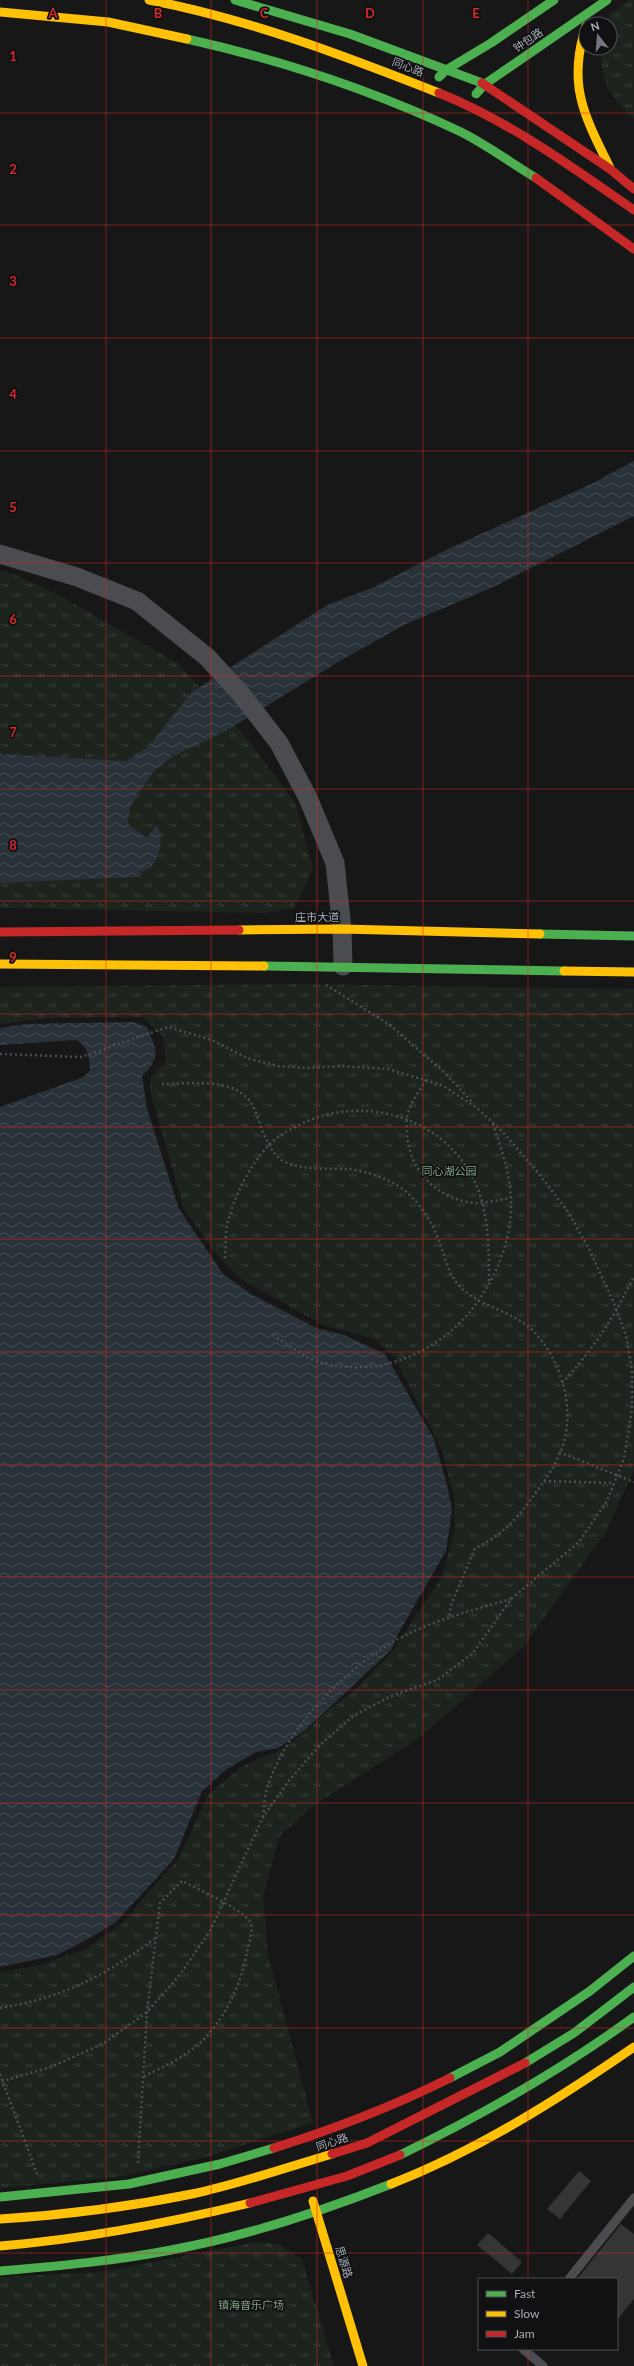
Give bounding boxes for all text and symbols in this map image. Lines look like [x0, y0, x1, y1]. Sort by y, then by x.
text: A [47, 5, 58, 21]
text: B [154, 5, 163, 21]
text: C [260, 5, 269, 21]
text: D [365, 5, 375, 21]
text: E [472, 5, 480, 21]
north arrow [578, 16, 618, 56]
text: N [589, 19, 601, 33]
street label: 钟包路 [510, 25, 545, 54]
text: 1 [9, 48, 17, 64]
street label: 同心路 [390, 55, 426, 79]
text: 2 [9, 161, 17, 177]
text: 3 [9, 273, 17, 289]
text: 4 [9, 386, 17, 402]
text: 5 [9, 499, 17, 515]
text: 6 [9, 611, 17, 627]
text: 7 [9, 724, 17, 740]
text: 8 [9, 837, 17, 853]
street label: 庄市大道 [295, 910, 339, 923]
text: 9 [9, 949, 17, 965]
park label: 同心湖公园 [422, 1164, 477, 1177]
street label: 同心路 [314, 2130, 350, 2153]
street label: 思源路 [333, 2244, 356, 2280]
legend [478, 2278, 618, 2350]
text: Fast [514, 2286, 536, 2301]
park label: 镇海音乐广场 [218, 2298, 284, 2311]
text: Slow [514, 2306, 540, 2321]
text: Jam [514, 2326, 535, 2341]

